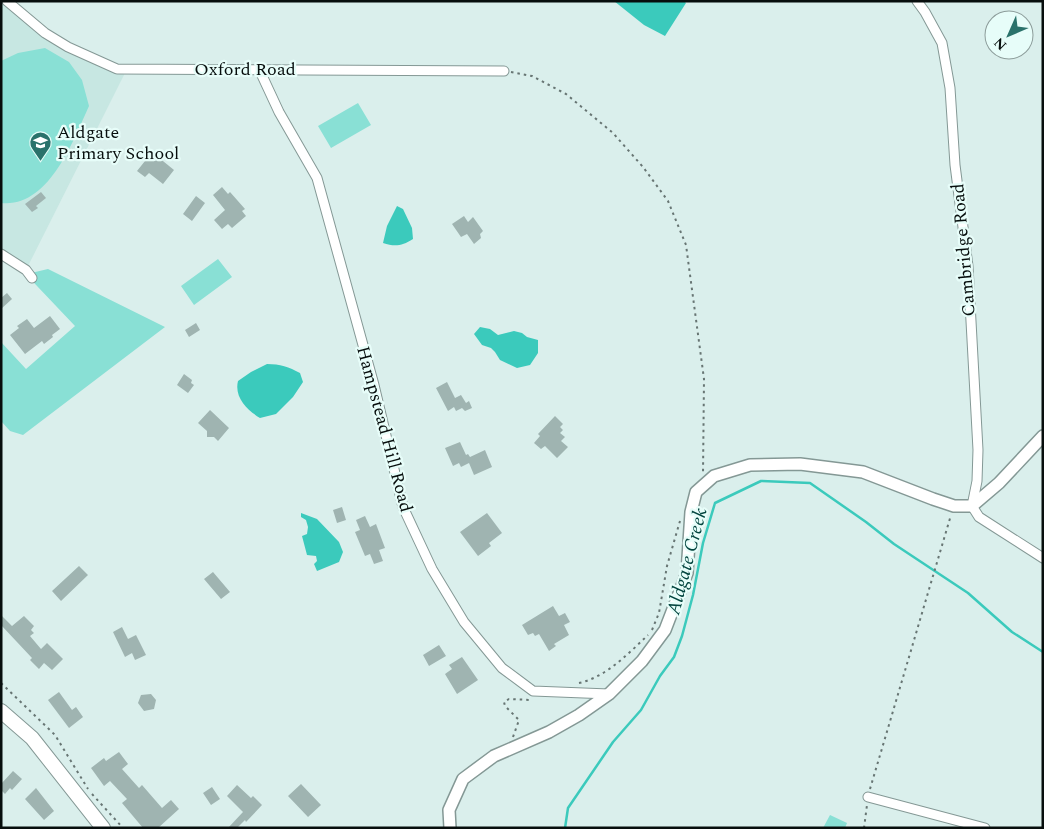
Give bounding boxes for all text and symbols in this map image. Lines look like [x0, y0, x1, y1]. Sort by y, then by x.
north arrow [984, 10, 1034, 60]
text: N [989, 32, 1012, 55]
street label: Oxford Road [194, 56, 296, 83]
place label: Aldgate Primary School [57, 119, 179, 167]
school or university icon: Aldgate Primary School [29, 130, 53, 161]
street label: Cambridge Road [944, 182, 983, 318]
street label: Hampstead Hill Road [349, 343, 420, 515]
water label: Aldgate Creek [659, 505, 716, 619]

